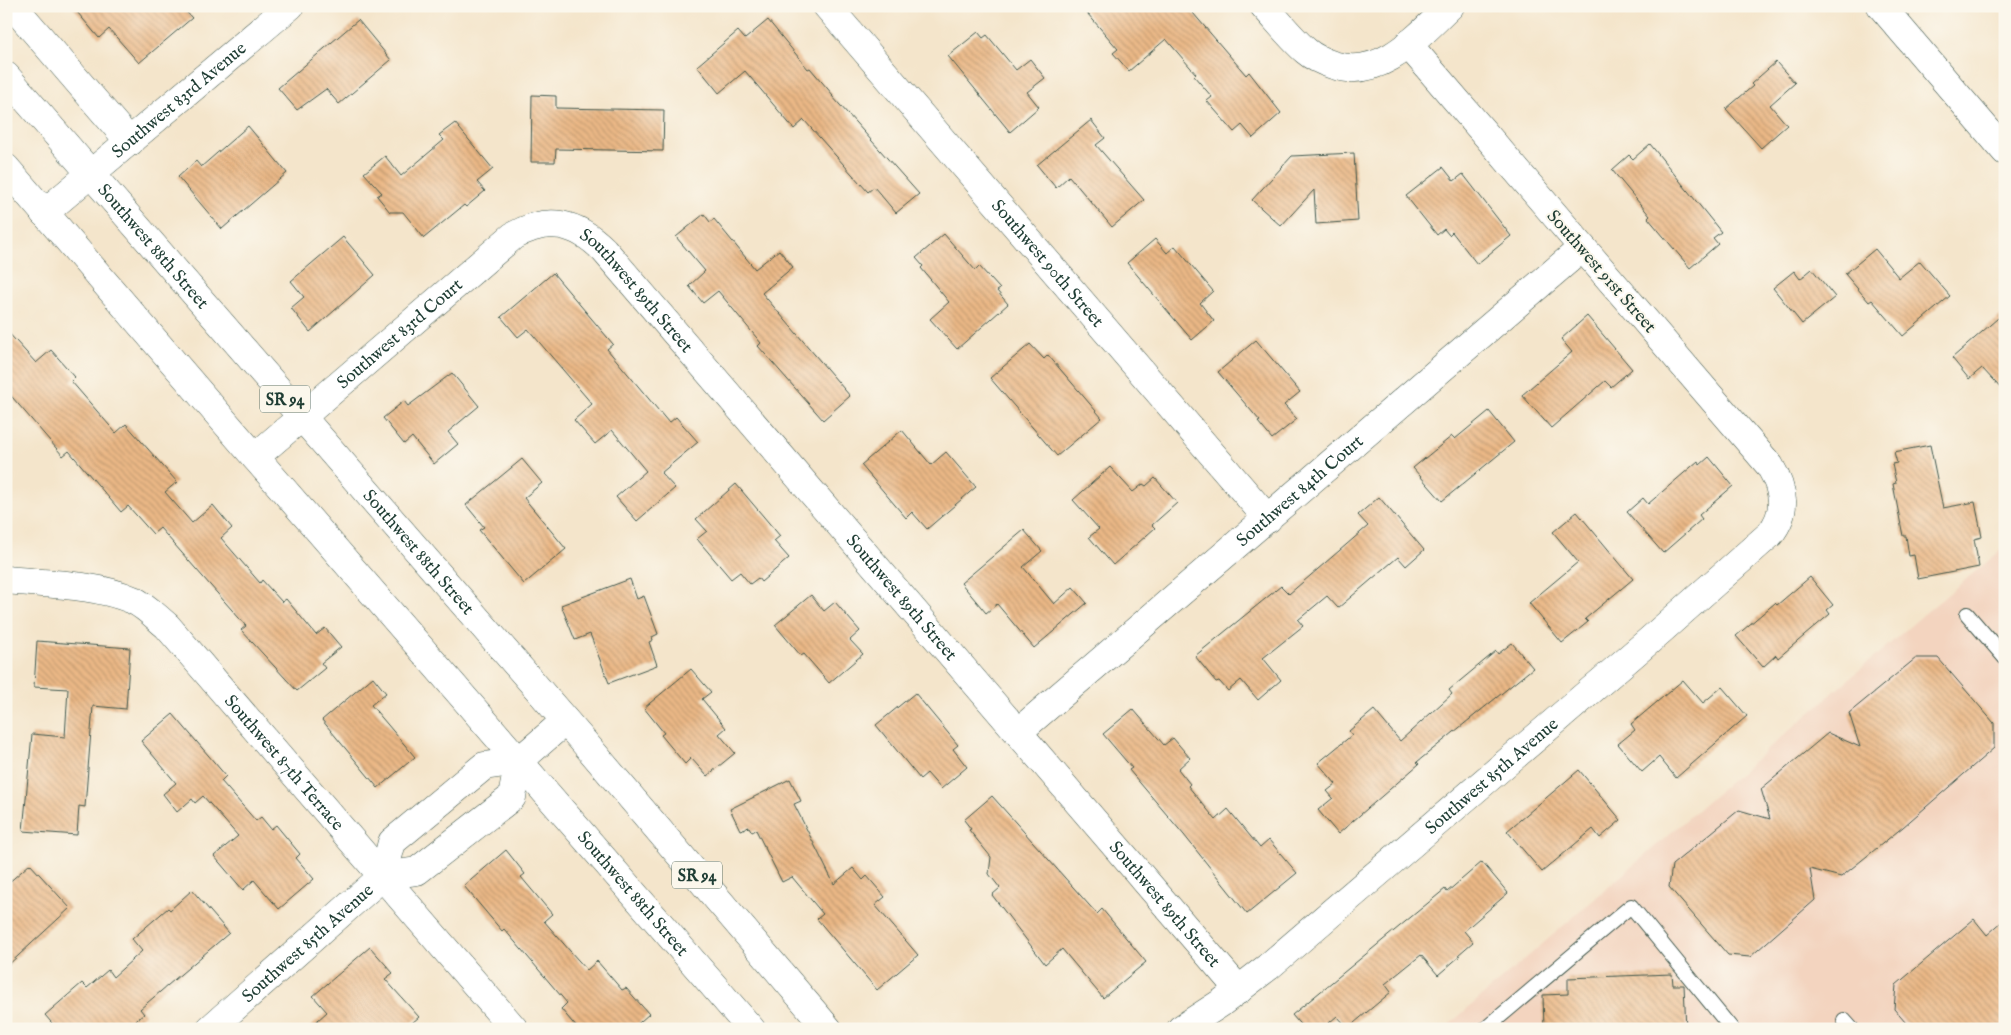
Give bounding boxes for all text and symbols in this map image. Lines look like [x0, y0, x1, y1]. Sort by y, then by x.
street label: Southwest 83rd Avenue [108, 38, 252, 164]
street label: Southwest 88th Street [92, 179, 213, 314]
street label: Southwest 90th Street [986, 195, 1108, 333]
street label: Southwest 91st Street [1541, 206, 1661, 338]
street label: Southwest 89th Street [575, 224, 697, 358]
street label: Southwest 83rd Court [332, 274, 468, 395]
road number: SR 94 [260, 386, 310, 412]
street label: Southwest 84th Court [1232, 431, 1369, 553]
street label: Southwest 88th Street [357, 485, 478, 620]
street label: Southwest 89th Street [840, 530, 962, 666]
street label: Southwest 87th Terrace [218, 691, 348, 836]
street label: Southwest 85th Avenue [1421, 713, 1564, 840]
street label: Southwest 88th Street [572, 827, 693, 962]
street label: Southwest 89th Street [1103, 837, 1225, 973]
road number: SR 94 [672, 862, 722, 888]
street label: Southwest 85th Avenue [238, 880, 379, 1008]

